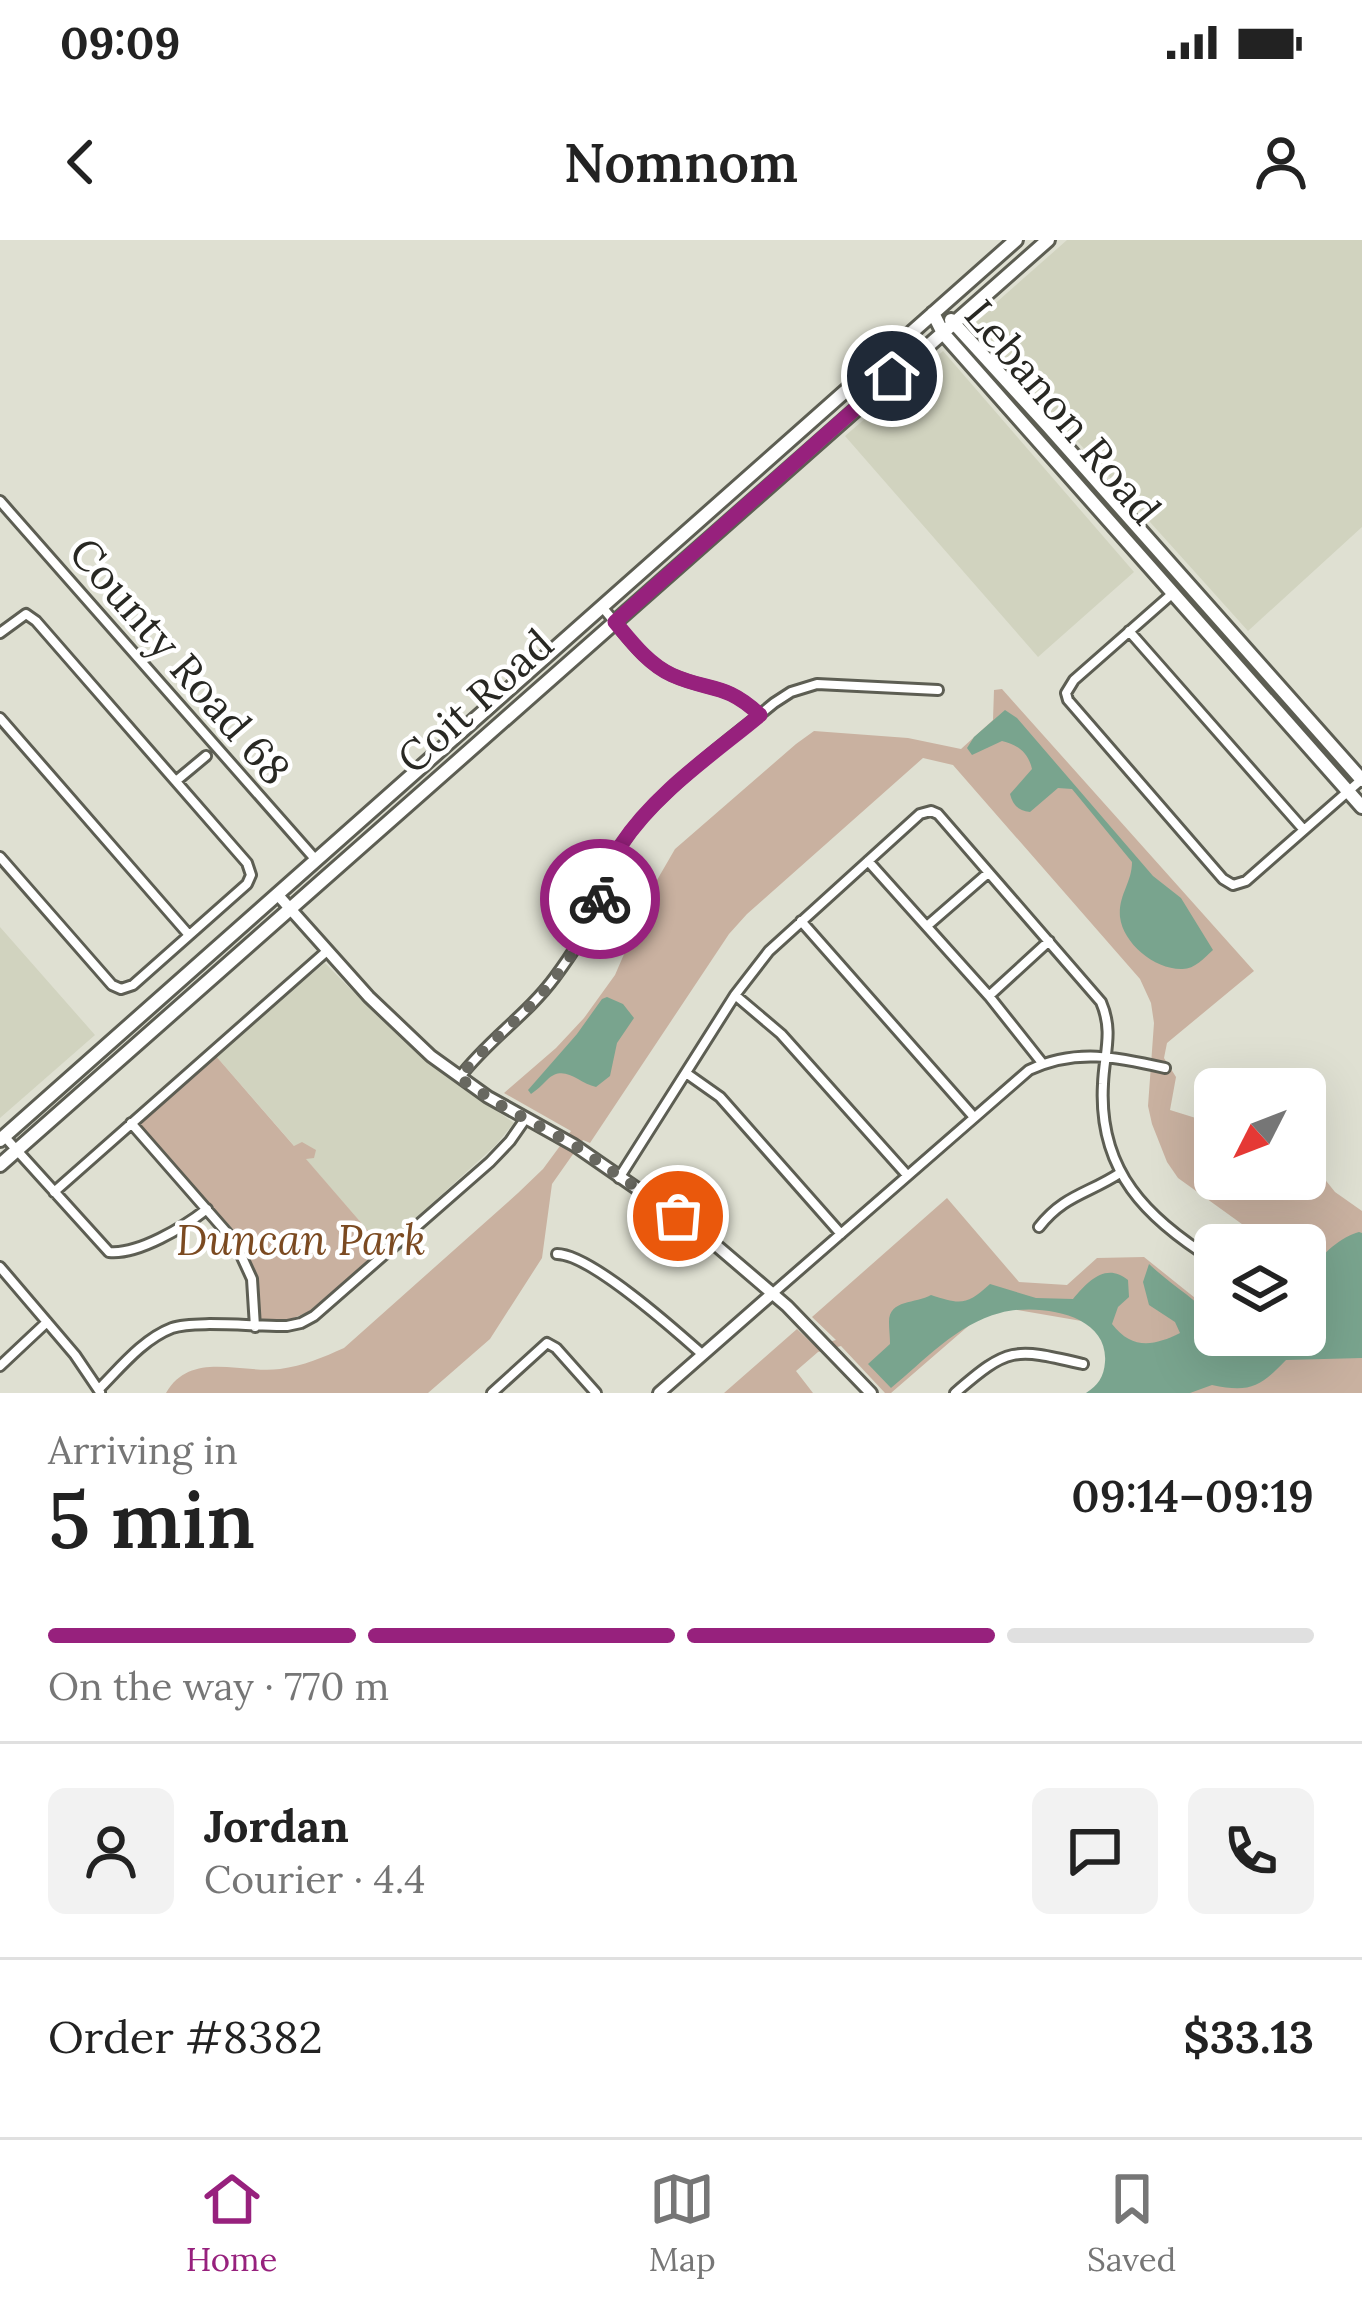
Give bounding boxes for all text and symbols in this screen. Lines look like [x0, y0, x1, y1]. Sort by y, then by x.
text: 09:09 [60, 14, 180, 71]
text: Nomnom [564, 128, 798, 197]
icon: back [48, 129, 114, 195]
icon: person [1248, 129, 1314, 195]
street label: Lebanon Road [953, 288, 1173, 536]
pin [841, 325, 943, 427]
icon: home [859, 343, 925, 409]
street label: County Road 68 [58, 526, 302, 796]
street label: Coit Road [386, 617, 564, 785]
courier [540, 839, 660, 959]
icon: bike [567, 866, 633, 932]
north arrow [1194, 1068, 1326, 1200]
map controls [1194, 1068, 1326, 1356]
pin [627, 1165, 729, 1267]
icon: bag [645, 1183, 711, 1249]
park label: Duncan Park [176, 1213, 426, 1267]
button: layers [1194, 1224, 1326, 1356]
text: Arriving in [48, 1425, 238, 1475]
text: 09:14–09:19 [1071, 1467, 1314, 1524]
text: 5 min [48, 1470, 255, 1569]
text: On the way · 770 m [48, 1661, 389, 1711]
button: person [48, 1788, 174, 1914]
button: chat [1032, 1788, 1158, 1914]
button: phone [1188, 1788, 1314, 1914]
text: Jordan [204, 1797, 349, 1854]
text: Courier · 4.4 [204, 1854, 425, 1904]
text: Order #8382 [48, 2008, 323, 2065]
text: $33.13 [1183, 2008, 1314, 2065]
tab: Home [186, 2166, 277, 2280]
tab: Map [649, 2166, 716, 2280]
tab: Saved [1087, 2166, 1176, 2280]

